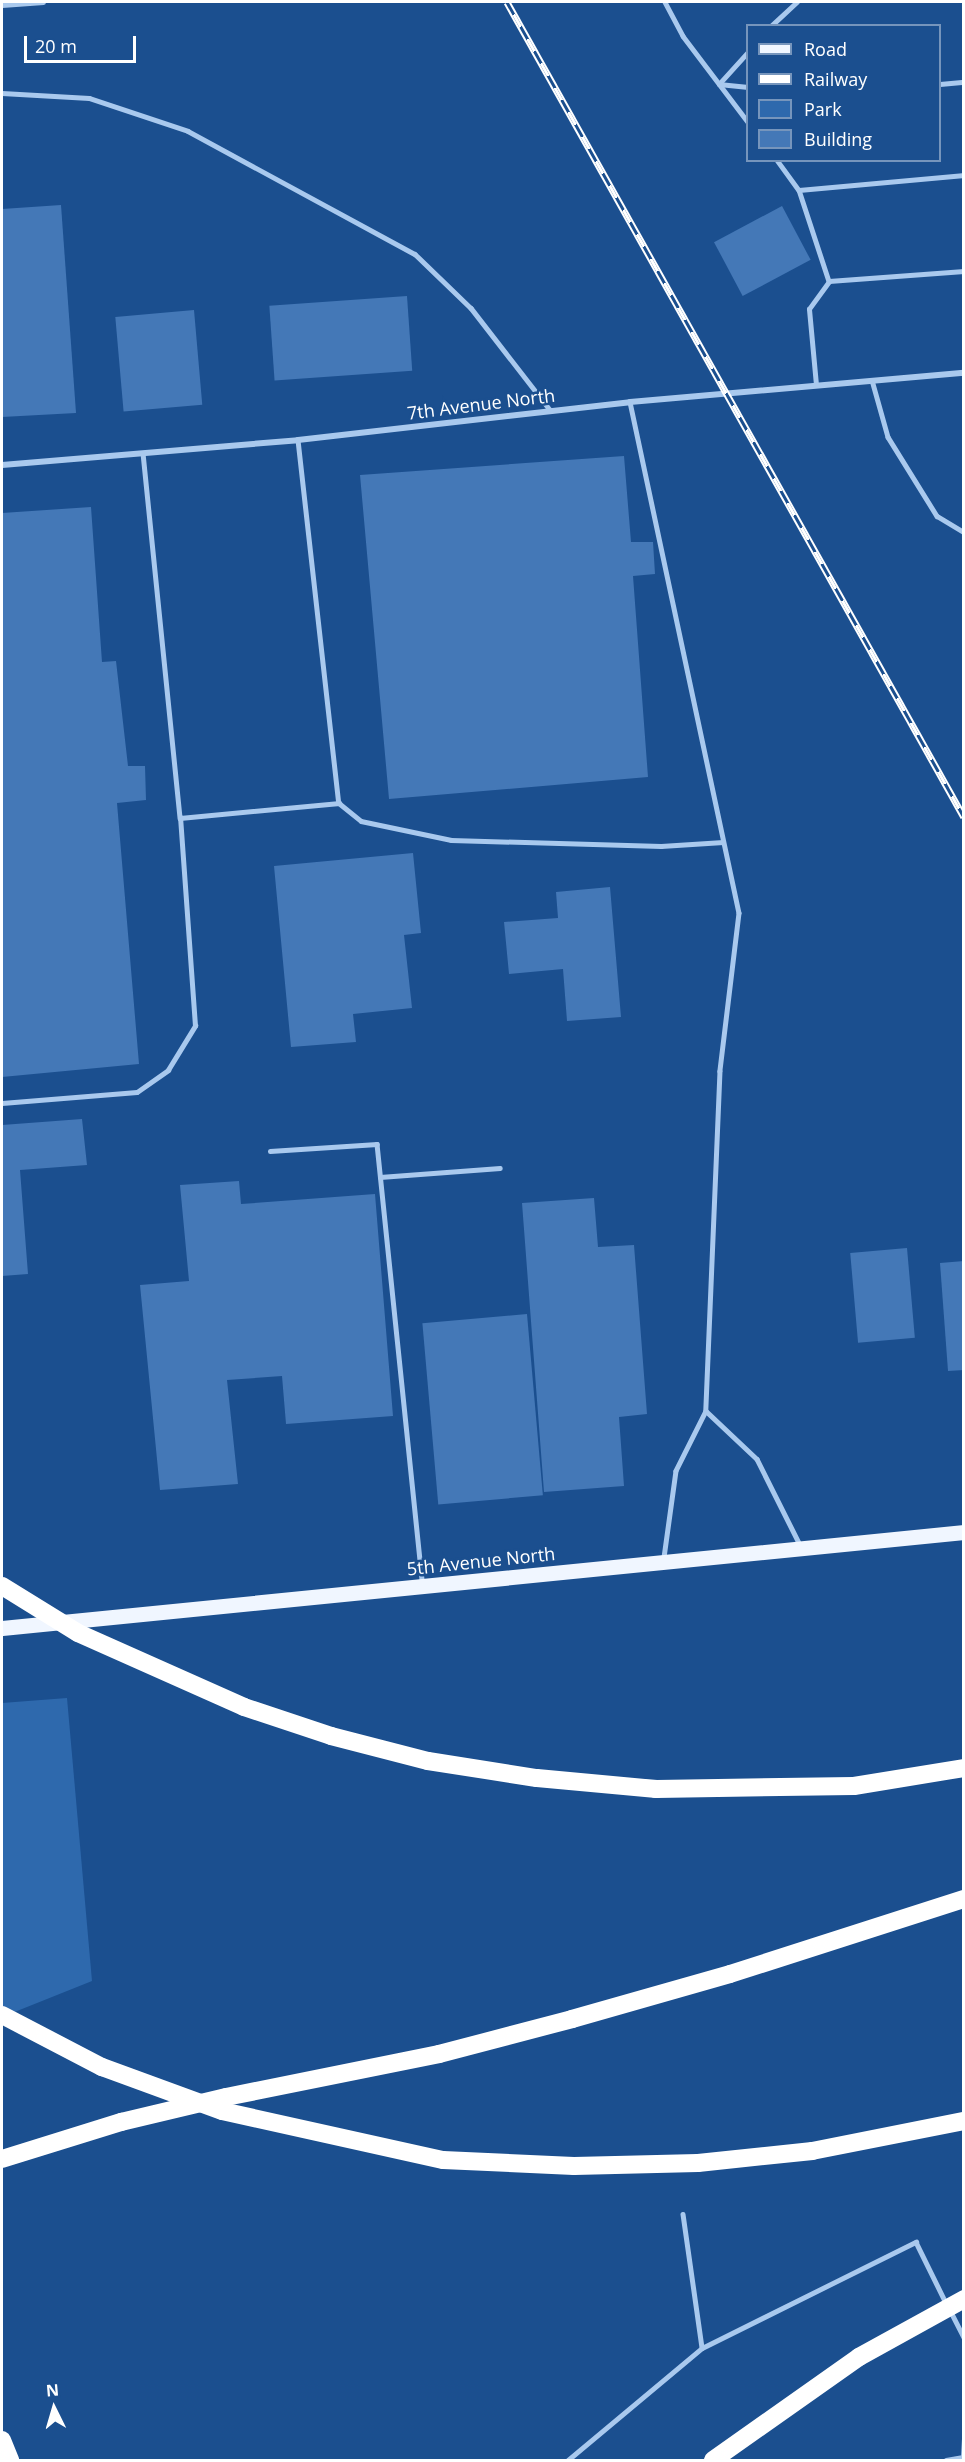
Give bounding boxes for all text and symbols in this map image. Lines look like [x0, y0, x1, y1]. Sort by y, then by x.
scale bar [27, 24, 140, 62]
legend [746, 24, 941, 162]
text: 20 m [35, 34, 77, 58]
text: Road [804, 37, 847, 61]
text: Railway [804, 67, 867, 91]
text: Park [804, 97, 842, 121]
text: Building [804, 127, 872, 151]
street label: 7th Avenue North [406, 384, 556, 424]
street label: 5th Avenue North [406, 1542, 556, 1580]
north arrow [24, 2378, 84, 2438]
text: N [45, 2379, 60, 2402]

